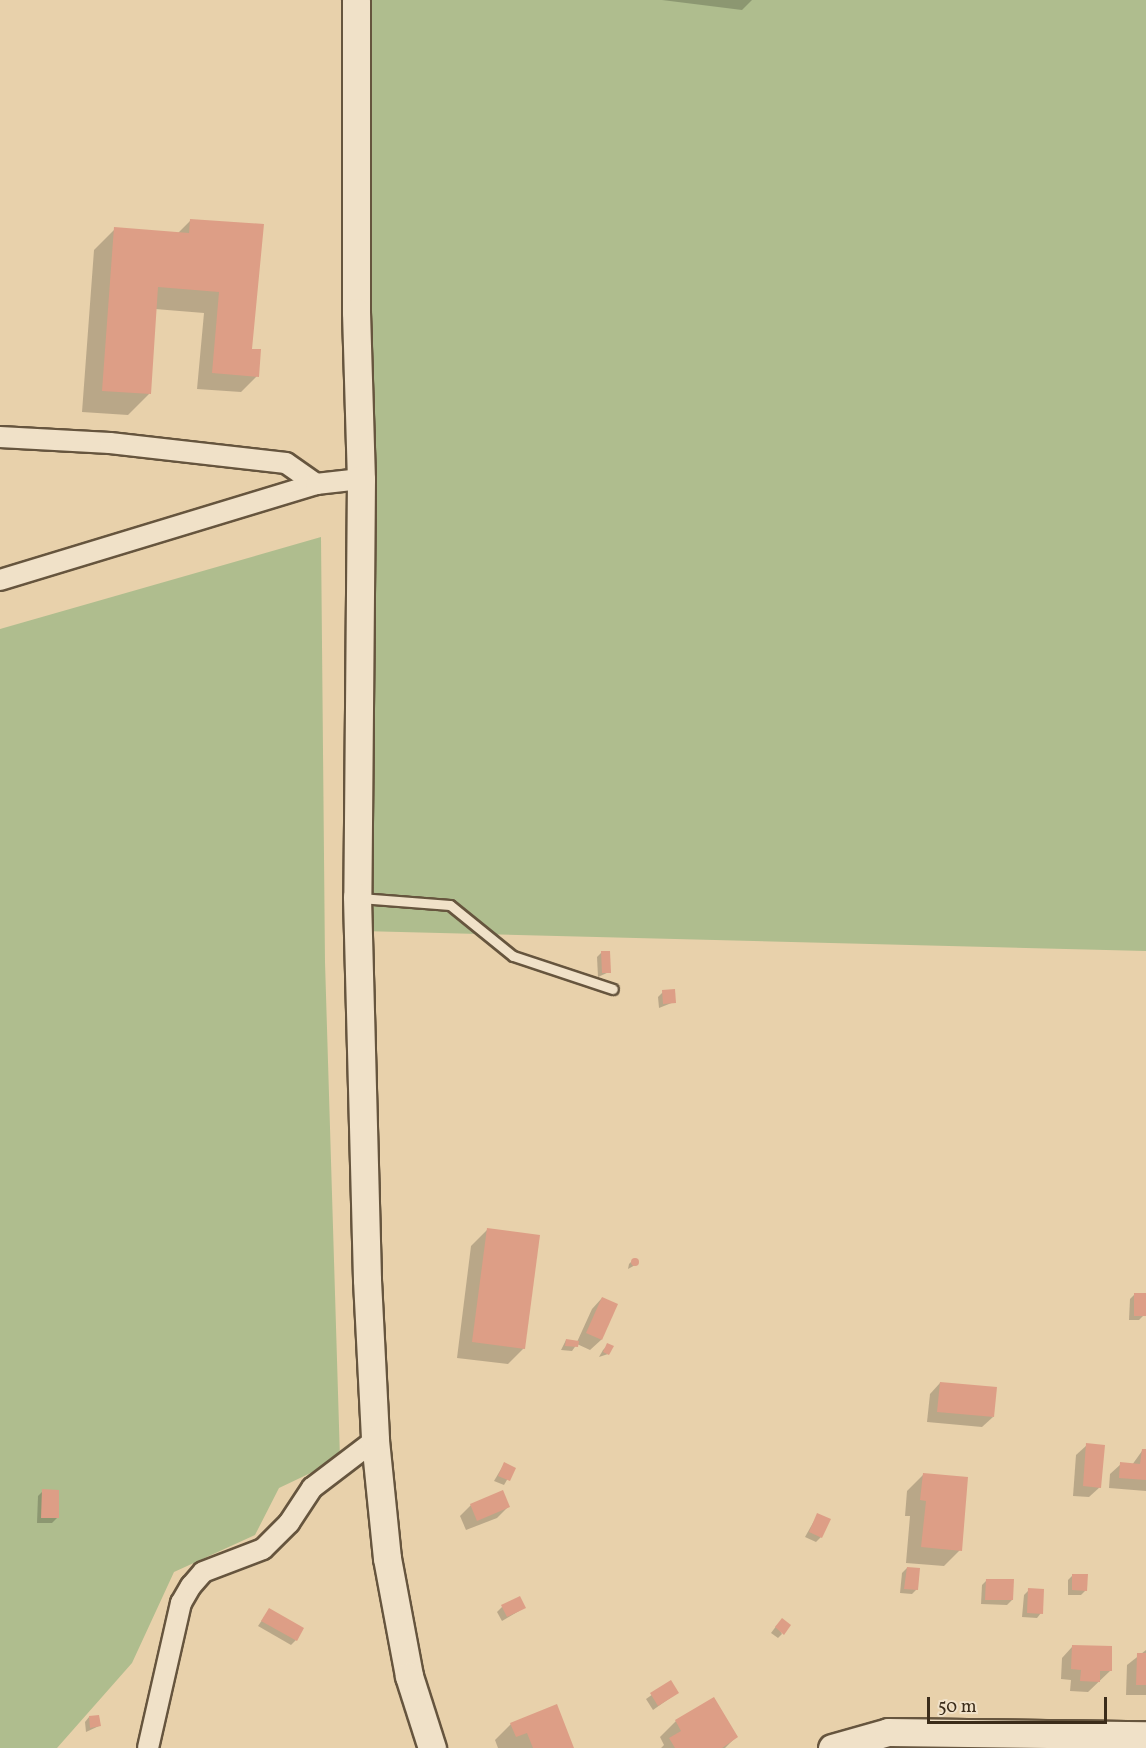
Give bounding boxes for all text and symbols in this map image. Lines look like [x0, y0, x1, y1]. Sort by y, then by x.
scale bar [930, 1685, 1110, 1723]
text: 50 m [938, 1695, 977, 1720]

